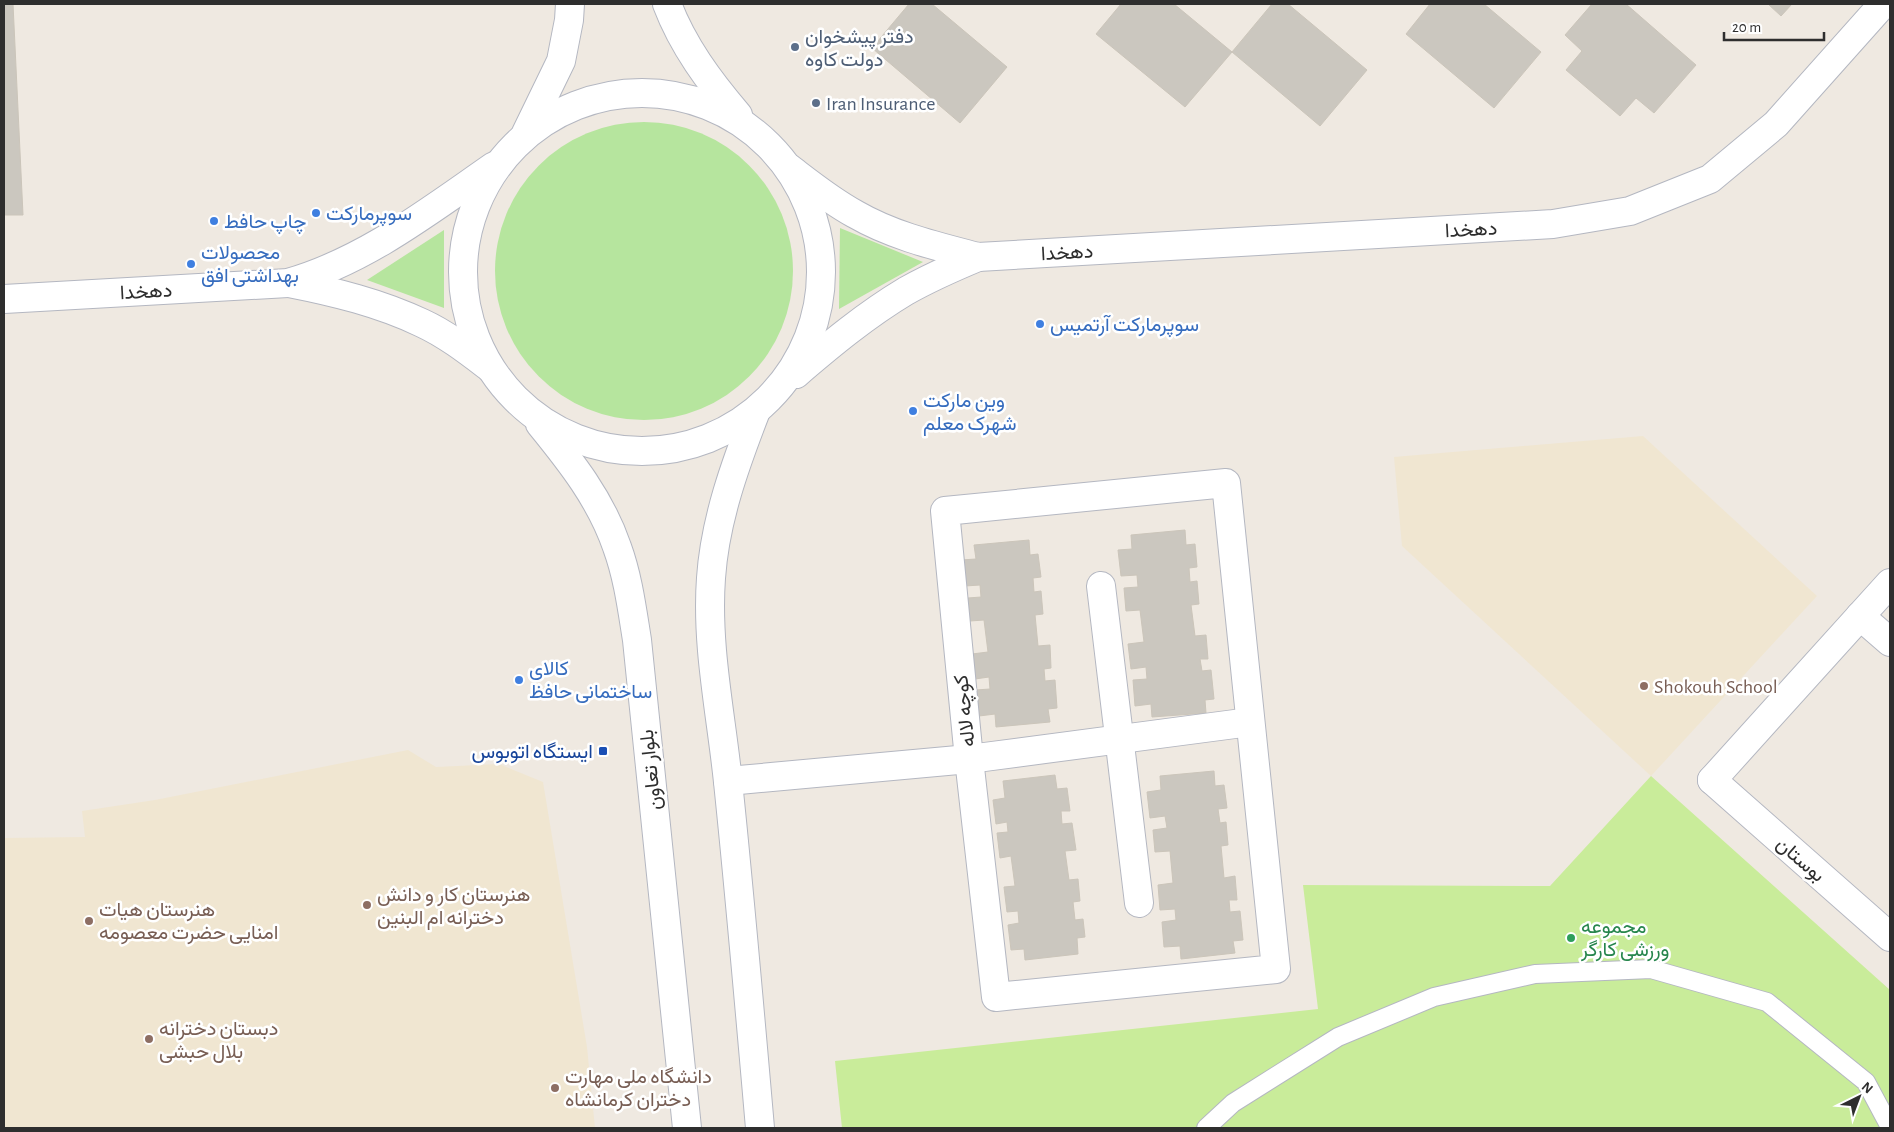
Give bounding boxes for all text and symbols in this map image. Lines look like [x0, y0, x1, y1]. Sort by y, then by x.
scale bar [1724, 10, 1824, 42]
text: 20 m [1732, 20, 1761, 35]
place label: دفتر پیشخوان دولت کاوه [805, 27, 914, 72]
marker: دفتر پیشخوان دولت کاوه [789, 41, 801, 53]
place label: Iran Insurance [826, 94, 936, 114]
marker: Iran Insurance [810, 97, 822, 109]
place label: سوپرمارکت [326, 204, 412, 227]
marker: سوپرمارکت [310, 207, 322, 219]
place label: چاپ حافط [224, 212, 306, 235]
marker: چاپ حافط [208, 215, 220, 227]
street label: دهخدا [1444, 219, 1498, 241]
street label: دهخدا [1040, 242, 1094, 264]
place label: محصولات بهداشتی افق [201, 243, 299, 288]
marker: محصولات بهداشتی افق [185, 258, 197, 270]
street label: دهخدا [119, 281, 173, 303]
place label: سوپرمارکت آرتمیس [1050, 314, 1199, 338]
marker: سوپرمارکت آرتمیس [1034, 318, 1046, 330]
place label: وین مارکت شهرک معلم [923, 391, 1017, 436]
marker: وین مارکت شهرک معلم [907, 405, 919, 417]
place label: کالای ساختمانی حافظ [529, 659, 652, 703]
street label: کوچه لاله [951, 673, 982, 748]
marker: کالای ساختمانی حافظ [513, 674, 525, 686]
place label: Shokouh School [1654, 677, 1778, 697]
marker: Shokouh School [1638, 680, 1650, 692]
street label: بلوار تعاون [637, 728, 667, 811]
place label: ایستگاه اتوبوس [471, 742, 593, 764]
marker: ایستگاه اتوبوس [597, 745, 609, 757]
street label: بوستان [1771, 834, 1828, 888]
place label: هنرستان کار و دانش دخترانه ام البنین [377, 885, 530, 930]
marker: هنرستان کار و دانش دخترانه ام البنین [361, 899, 373, 911]
place label: هنرستان هیات امنایی حضرت معصومه [99, 900, 278, 945]
marker: هنرستان هیات امنایی حضرت معصومه [83, 915, 95, 927]
place label: مجموعه ورزشی کارگر [1580, 917, 1669, 962]
marker: مجموعه ورزشی کارگر [1565, 932, 1577, 944]
place label: دبستان دخترانه بلال حبشی [159, 1019, 278, 1063]
marker: دبستان دخترانه بلال حبشی [143, 1033, 155, 1045]
place label: دانشگاه ملی مهارت دختران کرمانشاه [565, 1067, 712, 1112]
north arrow [1834, 1072, 1884, 1122]
text: N [1859, 1080, 1875, 1097]
marker: دانشگاه ملی مهارت دختران کرمانشاه [549, 1082, 561, 1094]

